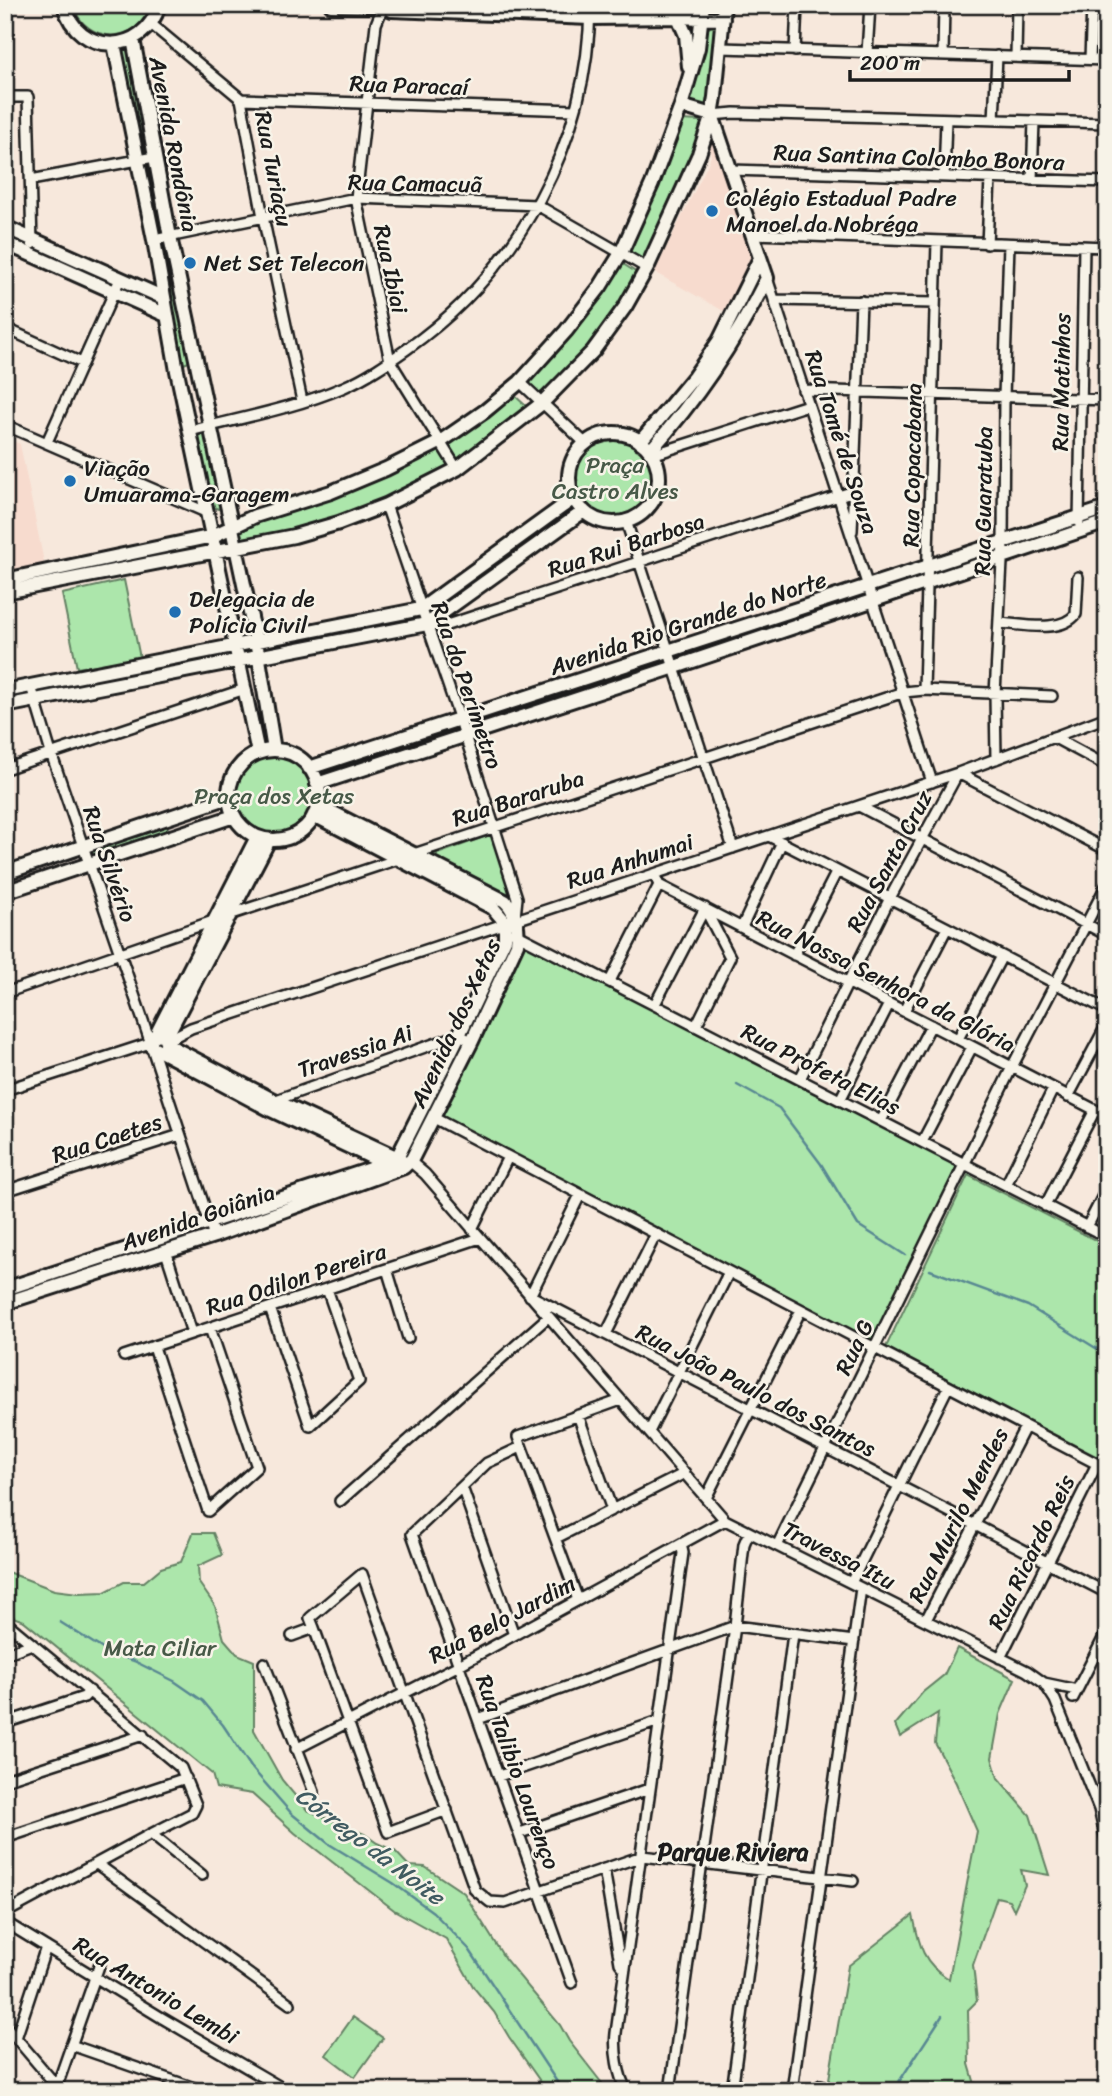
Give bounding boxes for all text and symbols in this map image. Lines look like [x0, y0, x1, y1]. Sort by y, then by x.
scale bar [850, 38, 1068, 82]
text: 200 m [860, 44, 920, 82]
street label: Avenida Rondônia [136, 52, 211, 236]
street label: Rua Paracaí [349, 63, 472, 108]
street label: Rua Turiaçu [242, 108, 305, 231]
street label: Rua Santina Colombo Bonora [773, 132, 1066, 183]
street label: Rua Camacuã [348, 162, 483, 205]
place label: Colégio Estadual Padre Manoel da Nobréga [726, 178, 957, 245]
marker: Colégio Estadual Padre Manoel da Nobréga [704, 203, 720, 219]
street label: Rua Ibiai [361, 221, 420, 318]
place label: Net Set Telecon [204, 243, 364, 284]
marker: Net Set Telecon [182, 255, 198, 271]
street label: Rua Matinhos [1040, 312, 1083, 451]
street label: Rua Tomé de Souza [792, 345, 891, 540]
street label: Rua Copacabana [891, 383, 934, 547]
street label: Rua Guaratuba [962, 426, 1005, 576]
park label: Praça Castro Alves [552, 445, 679, 512]
place label: Viação Umuarama-Garagem [84, 448, 290, 515]
marker: Viação Umuarama-Garagem [62, 473, 78, 489]
street label: Rua Rui Barbosa [542, 501, 710, 590]
street label: Avenida Rio Grande do Norte [543, 559, 832, 688]
place label: Delegacia de Polícia Civil [189, 579, 315, 646]
street label: Rua do Perímetro [419, 596, 514, 775]
marker: Delegacia de Polícia Civil [167, 604, 183, 620]
street label: Rua Bararuba [447, 758, 590, 839]
park label: Praça dos Xetas [194, 776, 355, 817]
street label: Rua Santa Cruz [835, 782, 945, 940]
street label: Rua Silvério [70, 800, 149, 928]
street label: Rua Anhumai [561, 822, 700, 901]
street label: Rua Nossa Senhora da Glória [749, 898, 1023, 1065]
street label: Avenida dos Xetas [398, 931, 513, 1116]
street label: Travessia Ai [292, 1012, 419, 1090]
street label: Rua Profeta Elias [734, 1012, 908, 1128]
street label: Rua Caetes [47, 1101, 168, 1176]
street label: Avenida Goiânia [115, 1172, 281, 1263]
street label: Rua Odilon Pereira [201, 1231, 392, 1328]
street label: Rua João Paulo dos Santos [628, 1312, 884, 1469]
street label: Rua G [823, 1312, 886, 1382]
street label: Rua Murilo Mendes [896, 1420, 1021, 1610]
street label: Rua Ricardo Reis [976, 1467, 1087, 1637]
street label: Travessa Itu [775, 1509, 904, 1602]
street label: Rua Belo Jardim [421, 1563, 584, 1676]
park label: Mata Ciliar [104, 1628, 218, 1669]
street label: Rua Talibio Lourenço [463, 1669, 572, 1876]
water label: Córrego da Noite [286, 1776, 456, 1918]
district label: Parque Riviera [657, 1831, 809, 1873]
street label: Rua Antonio Lembi [65, 1925, 247, 2057]

